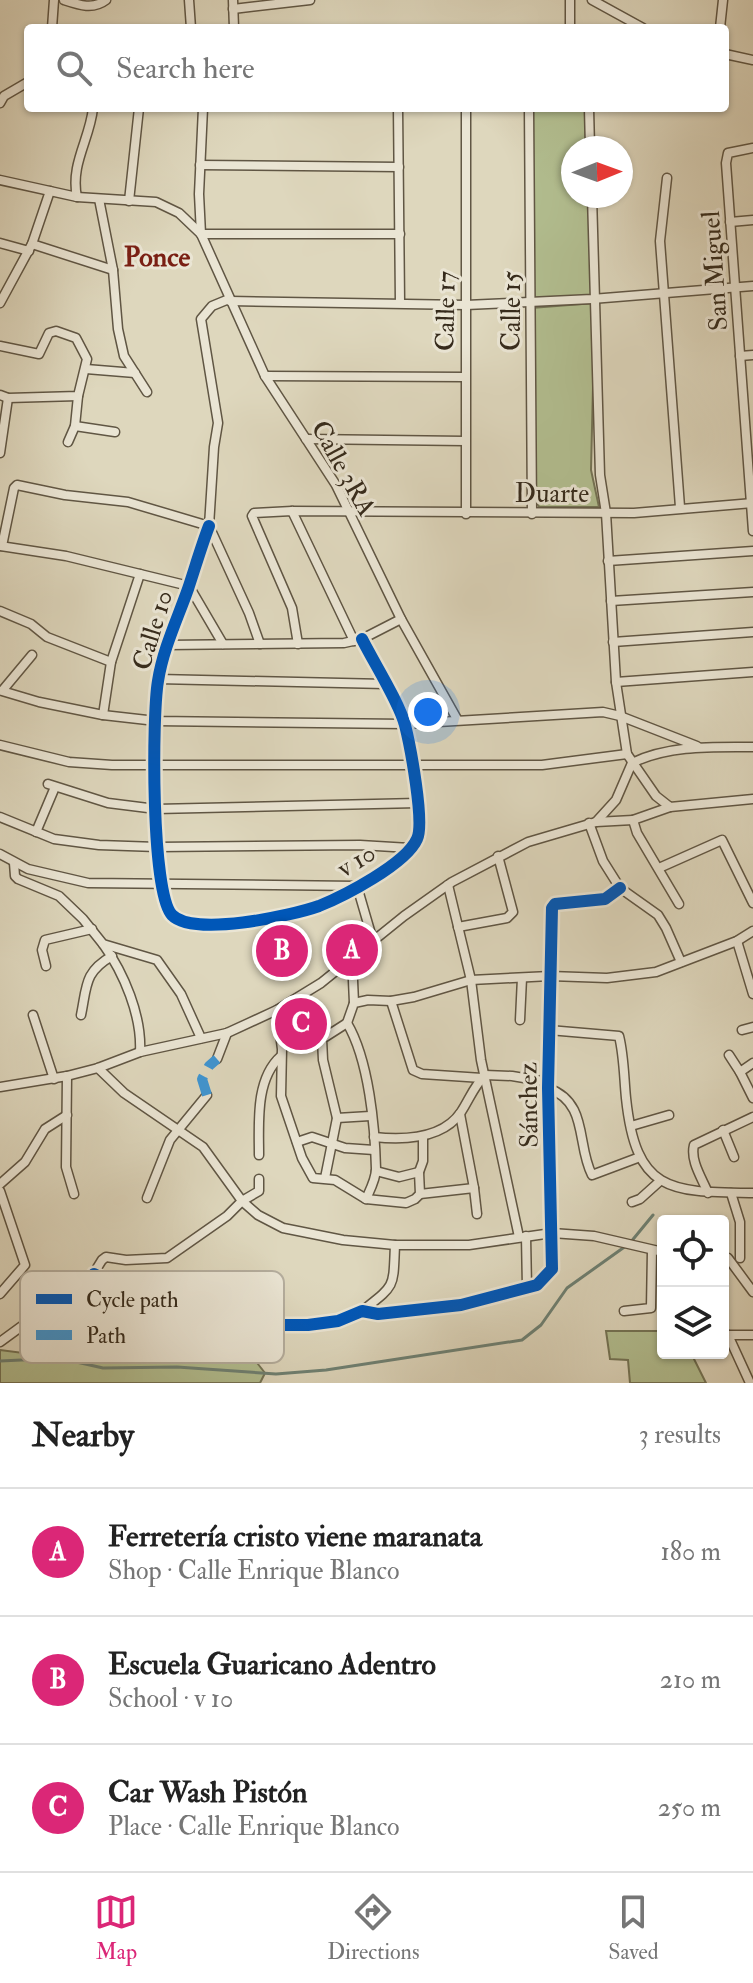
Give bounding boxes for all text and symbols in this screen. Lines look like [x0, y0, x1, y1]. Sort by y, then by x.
search box [24, 24, 729, 112]
icon: search [52, 46, 96, 90]
text: Search here [116, 50, 255, 87]
north arrow [561, 136, 633, 208]
street label: San Miguel [695, 210, 735, 332]
district label: Ponce [124, 240, 191, 275]
street label: Calle 17 [429, 270, 463, 351]
street label: Calle 15 [496, 271, 528, 351]
street label: Calle 3RA [304, 415, 383, 522]
street label: Duarte [515, 478, 589, 510]
street label: Calle 10 [126, 587, 180, 674]
your location [408, 692, 448, 732]
street label: v 10 [331, 837, 382, 885]
pin: A [326, 920, 378, 980]
pin: B [256, 921, 308, 981]
pin: C [275, 994, 327, 1054]
street label: Sánchez [512, 1061, 546, 1148]
map controls [657, 1215, 729, 1359]
button: locate [657, 1215, 729, 1287]
legend [20, 1271, 284, 1363]
text: Cycle path [86, 1286, 179, 1315]
button: layers [657, 1287, 729, 1359]
text: Path [86, 1322, 127, 1350]
text: Nearby [32, 1414, 134, 1457]
text: 3 results [639, 1419, 721, 1451]
text: Ferretería cristo viene maranata [108, 1518, 482, 1555]
text: A [50, 1536, 66, 1568]
text: 180 m [661, 1536, 721, 1568]
text: Shop · Calle Enrique Blanco [108, 1555, 399, 1587]
text: Escuela Guaricano Adentro [108, 1646, 436, 1683]
text: B [49, 1664, 67, 1696]
text: 210 m [660, 1664, 721, 1696]
text: School · v 10 [108, 1683, 233, 1715]
text: Car Wash Pistón [108, 1774, 307, 1811]
text: C [48, 1792, 68, 1824]
text: 250 m [658, 1792, 721, 1824]
text: Place · Calle Enrique Blanco [108, 1811, 400, 1843]
tab: Map [94, 1890, 138, 1966]
tab: Directions [327, 1890, 420, 1966]
tab: Saved [608, 1890, 659, 1966]

